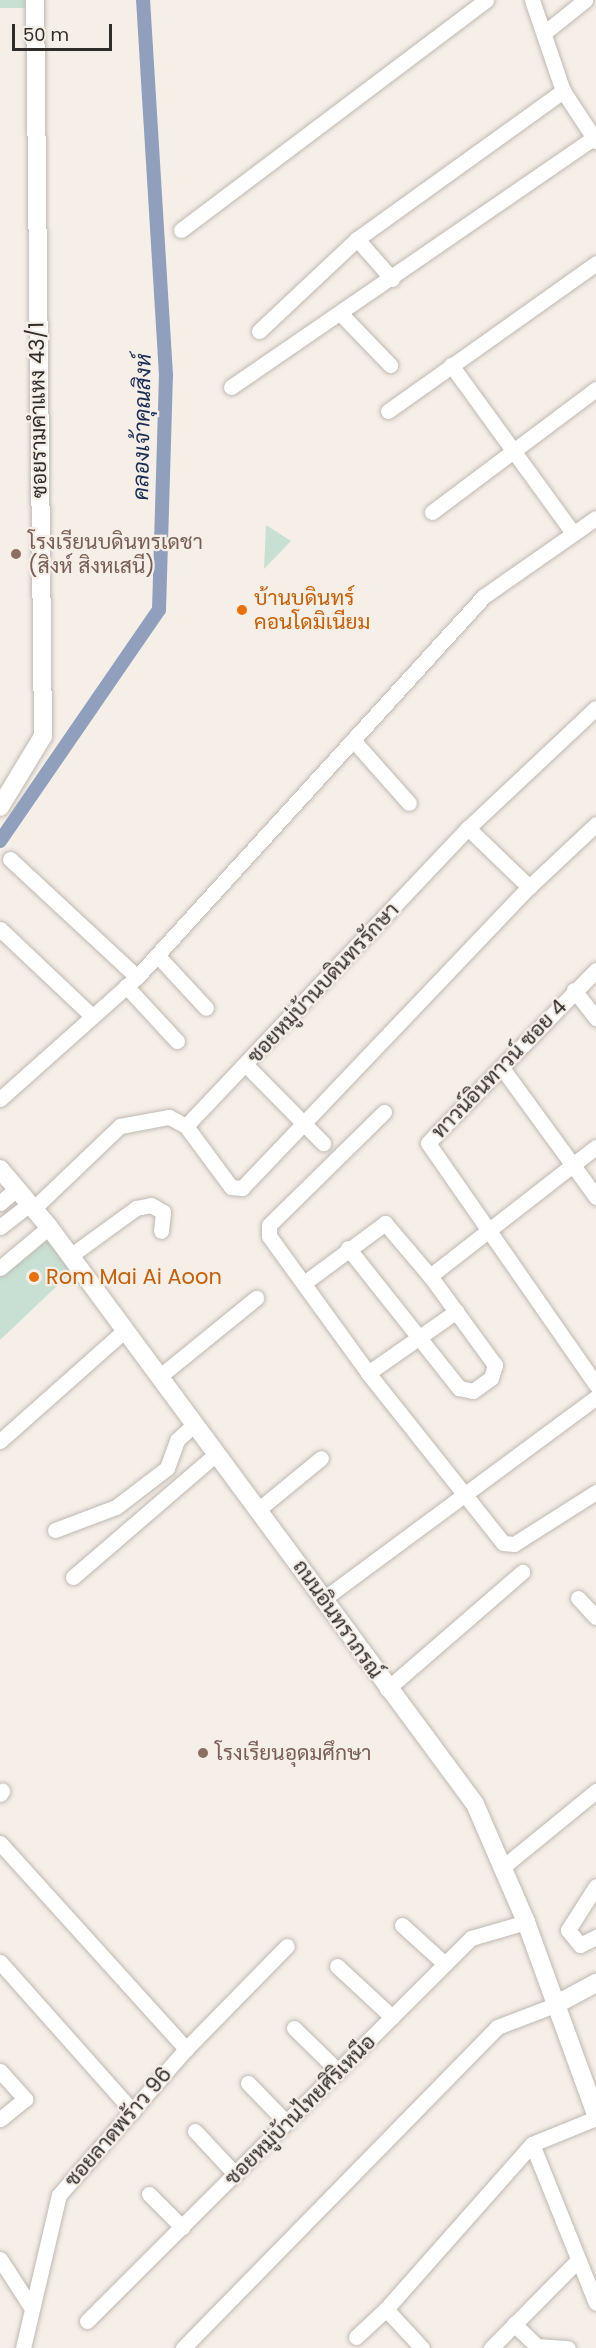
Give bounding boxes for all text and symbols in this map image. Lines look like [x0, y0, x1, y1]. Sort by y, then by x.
scale bar [15, 12, 116, 50]
text: 50 m [23, 22, 69, 47]
street label: ซอยรามคำแหง 43/1 [24, 322, 52, 498]
water label: คลองเจ้าคุณสิงห์ [128, 353, 156, 501]
place label: โรงเรียนบดินทรเดชา (สิงห์ สิงหเสนี) [28, 529, 203, 579]
marker: โรงเรียนบดินทรเดชา (สิงห์ สิงหเสนี) [9, 547, 23, 561]
place label: บ้านบดินทร์ คอนโดมิเนียม [254, 585, 370, 635]
marker: บ้านบดินทร์ คอนโดมิเนียม [235, 603, 249, 617]
street label: ซอยหมู่บ้านบดินทรรักษา [242, 897, 404, 1069]
street label: ทาวน์อินทาวน์ ซอย 4 [426, 994, 572, 1144]
place label: Rom Mai Ai Aoon [46, 1264, 222, 1290]
marker: Rom Mai Ai Aoon [27, 1270, 41, 1284]
street label: ถนนอินทราภรณ์ [288, 1555, 388, 1683]
place label: โรงเรียนอุดมศึกษา [215, 1740, 372, 1766]
marker: โรงเรียนอุดมศึกษา [196, 1746, 210, 1760]
street label: ซอยหมู่บ้านไทยศิริเหนือ [219, 2029, 381, 2191]
street label: ซอยลาดพร้าว 96 [59, 2062, 177, 2192]

